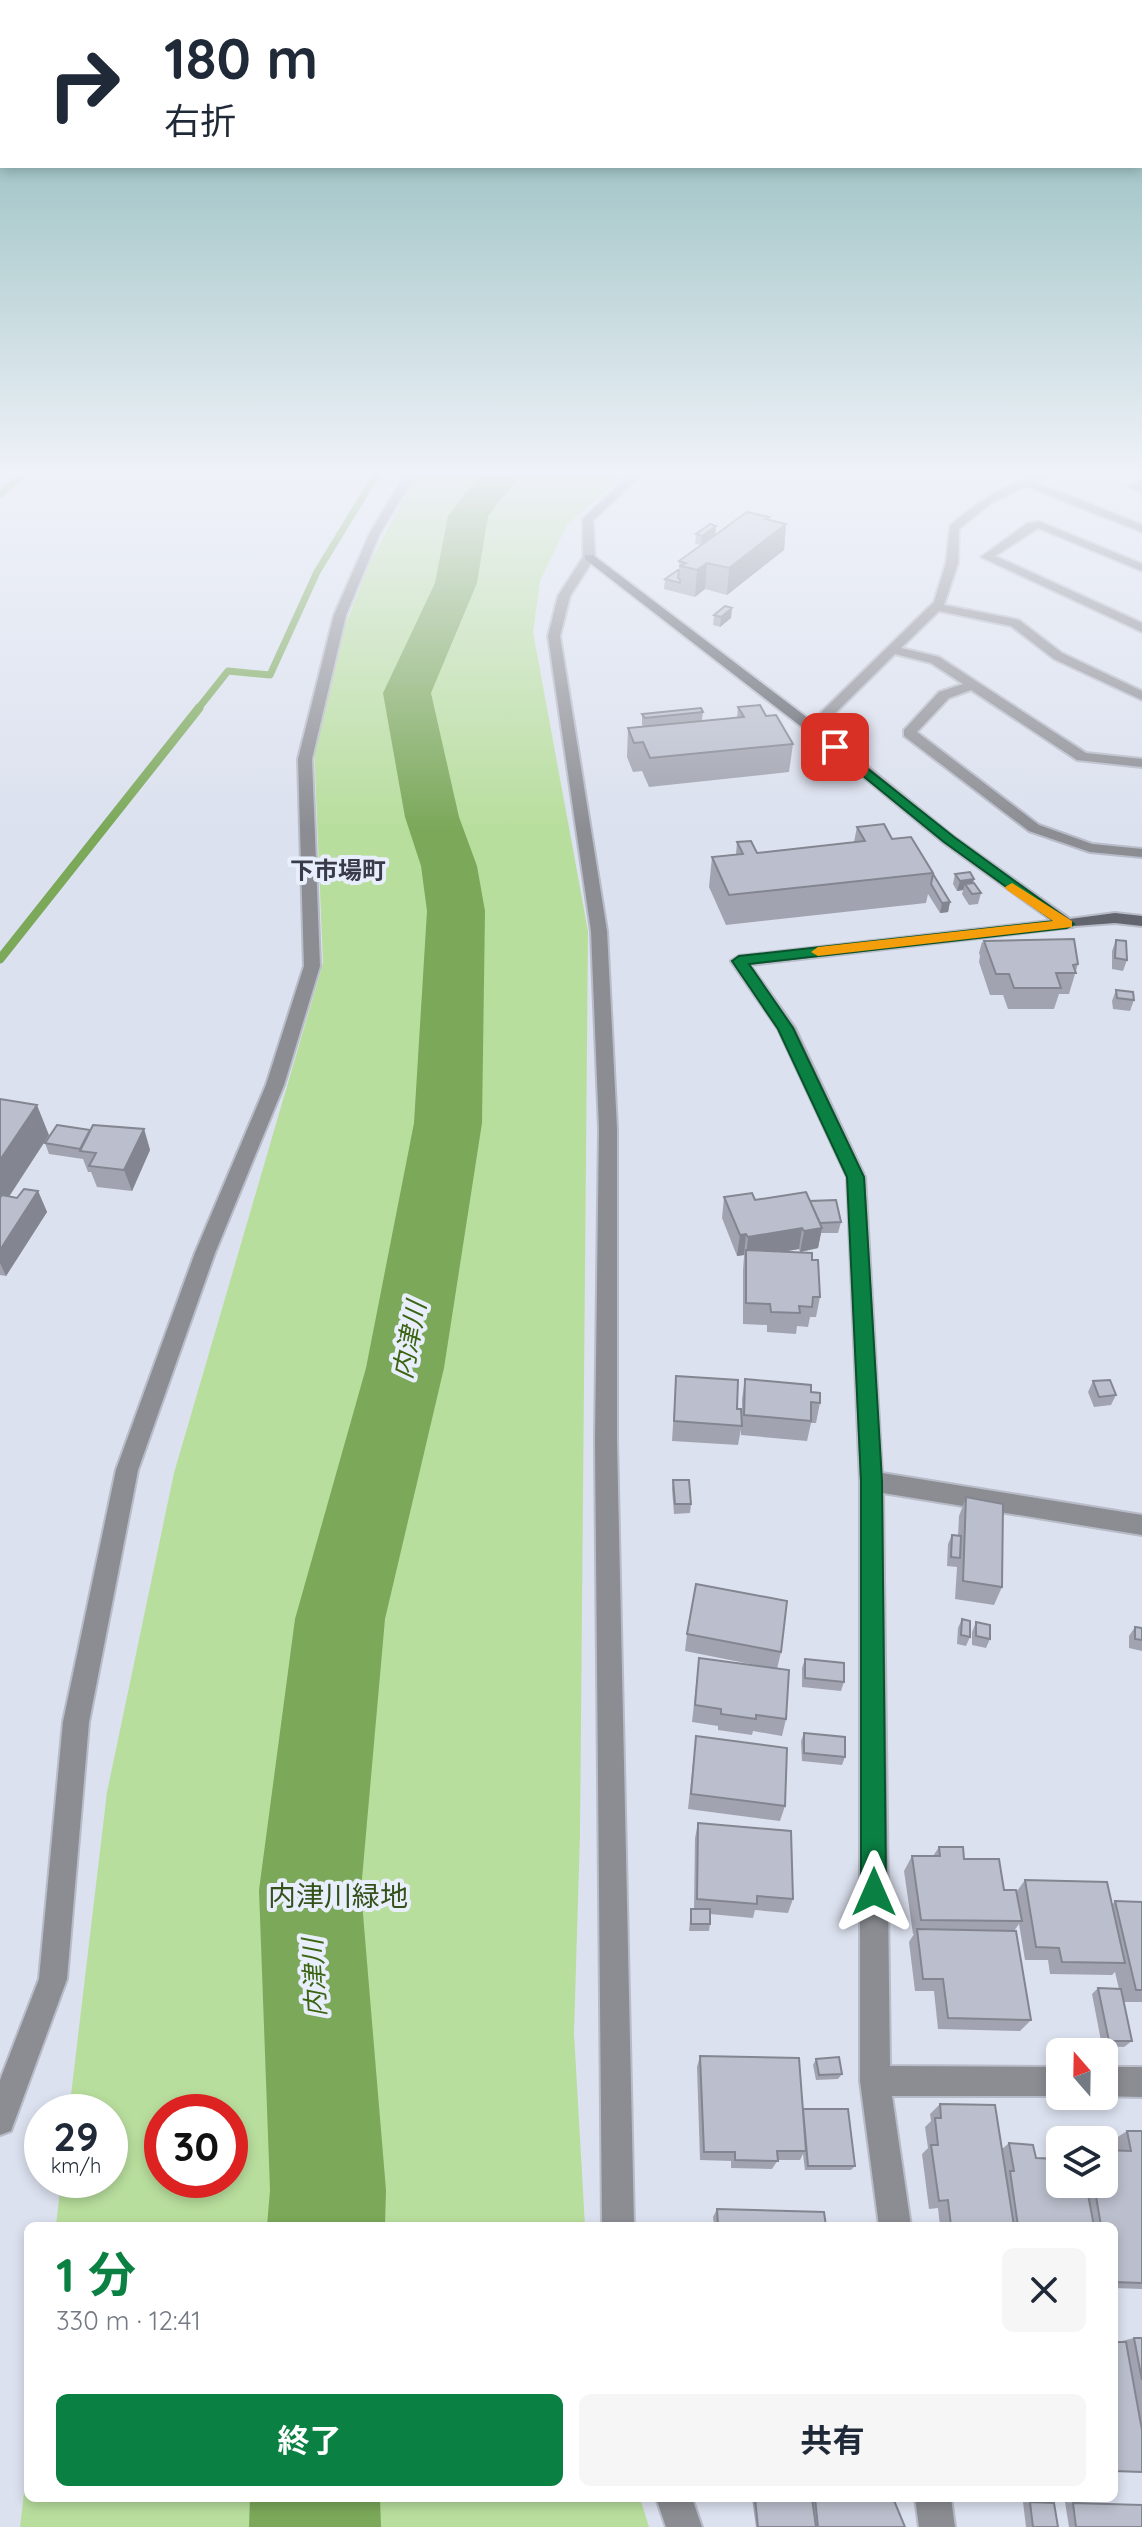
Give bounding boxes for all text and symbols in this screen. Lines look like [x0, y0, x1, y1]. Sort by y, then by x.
text: 180 m [164, 23, 318, 93]
icon: right [32, 32, 136, 136]
text: 右折 [164, 98, 236, 143]
pin [801, 713, 869, 781]
icon: arrive [813, 725, 857, 769]
district label: 下市場町 [290, 855, 386, 885]
water label: 内津川 [385, 1296, 433, 1381]
position arrow [832, 1850, 916, 1934]
park label: 内津川緑地 [268, 1878, 408, 1913]
water label: 内津川 [295, 1935, 333, 2018]
north arrow [1046, 2038, 1118, 2110]
map controls [1046, 2038, 1118, 2198]
speed limit sign: 30 [144, 2094, 248, 2198]
text: 29 [53, 2111, 99, 2161]
button: layers [1046, 2126, 1118, 2198]
text: km/h [51, 2153, 101, 2178]
text: 1 分 [56, 2244, 136, 2304]
button: close [1002, 2248, 1086, 2332]
text: 330 m · 12:41 [56, 2304, 201, 2337]
button: 終了 [56, 2394, 563, 2486]
button: 共有 [579, 2394, 1086, 2486]

